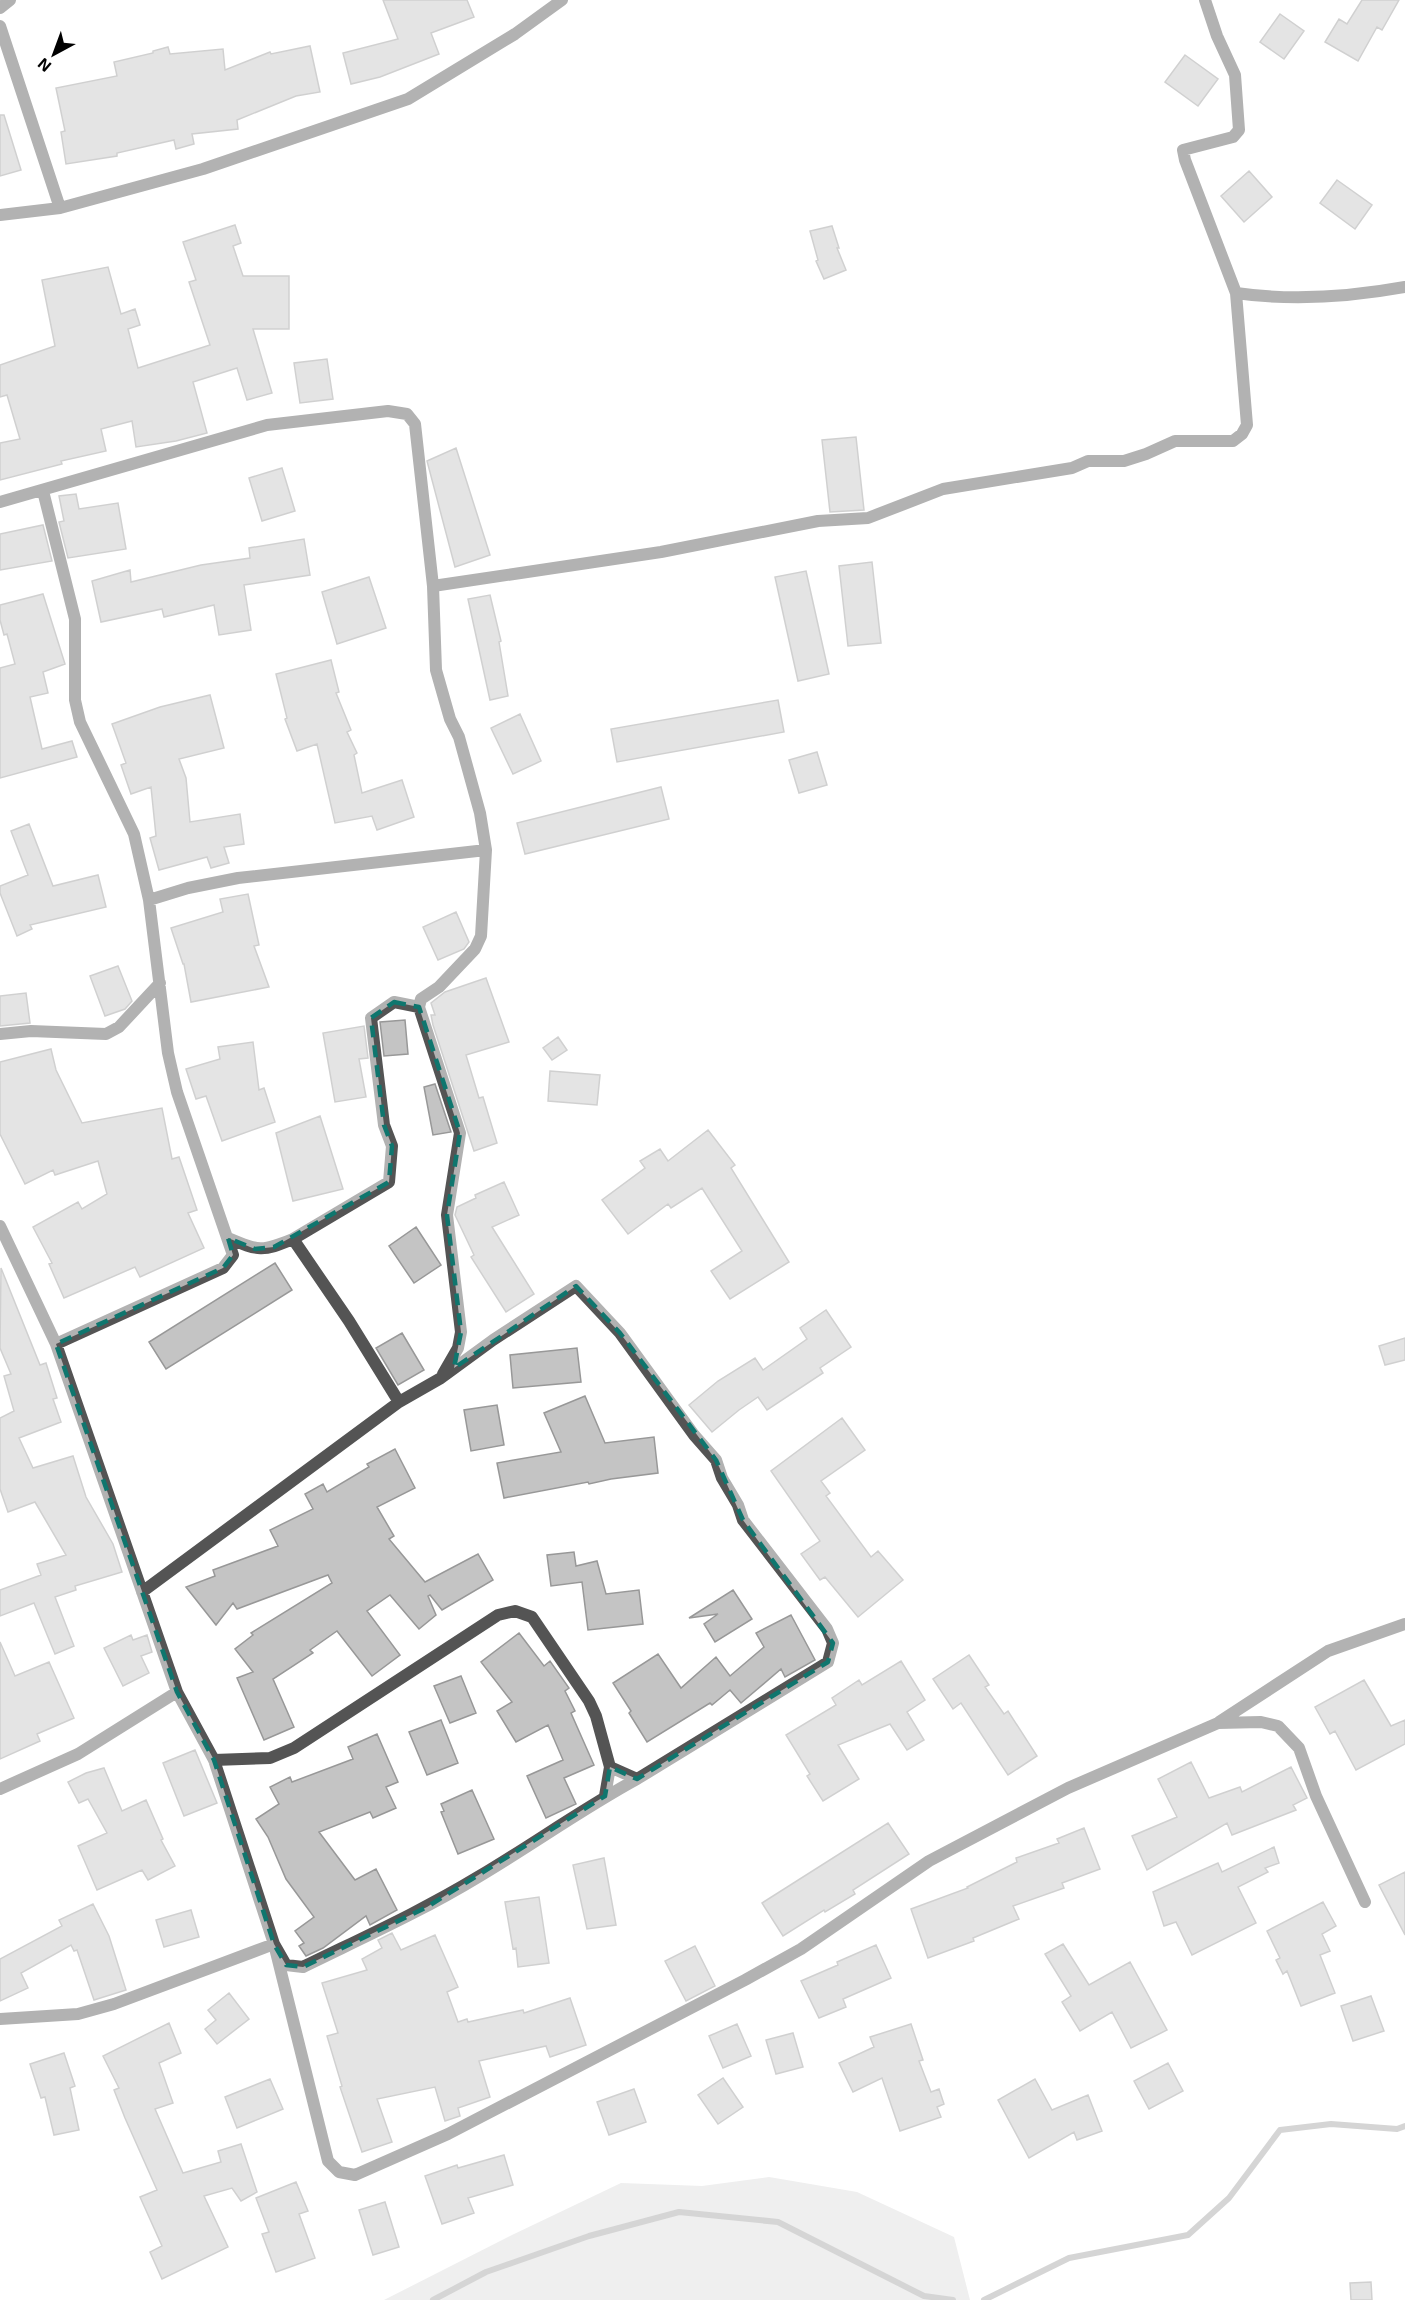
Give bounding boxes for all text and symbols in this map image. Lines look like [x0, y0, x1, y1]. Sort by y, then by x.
north arrow [24, 24, 84, 84]
text: N [33, 55, 54, 77]

